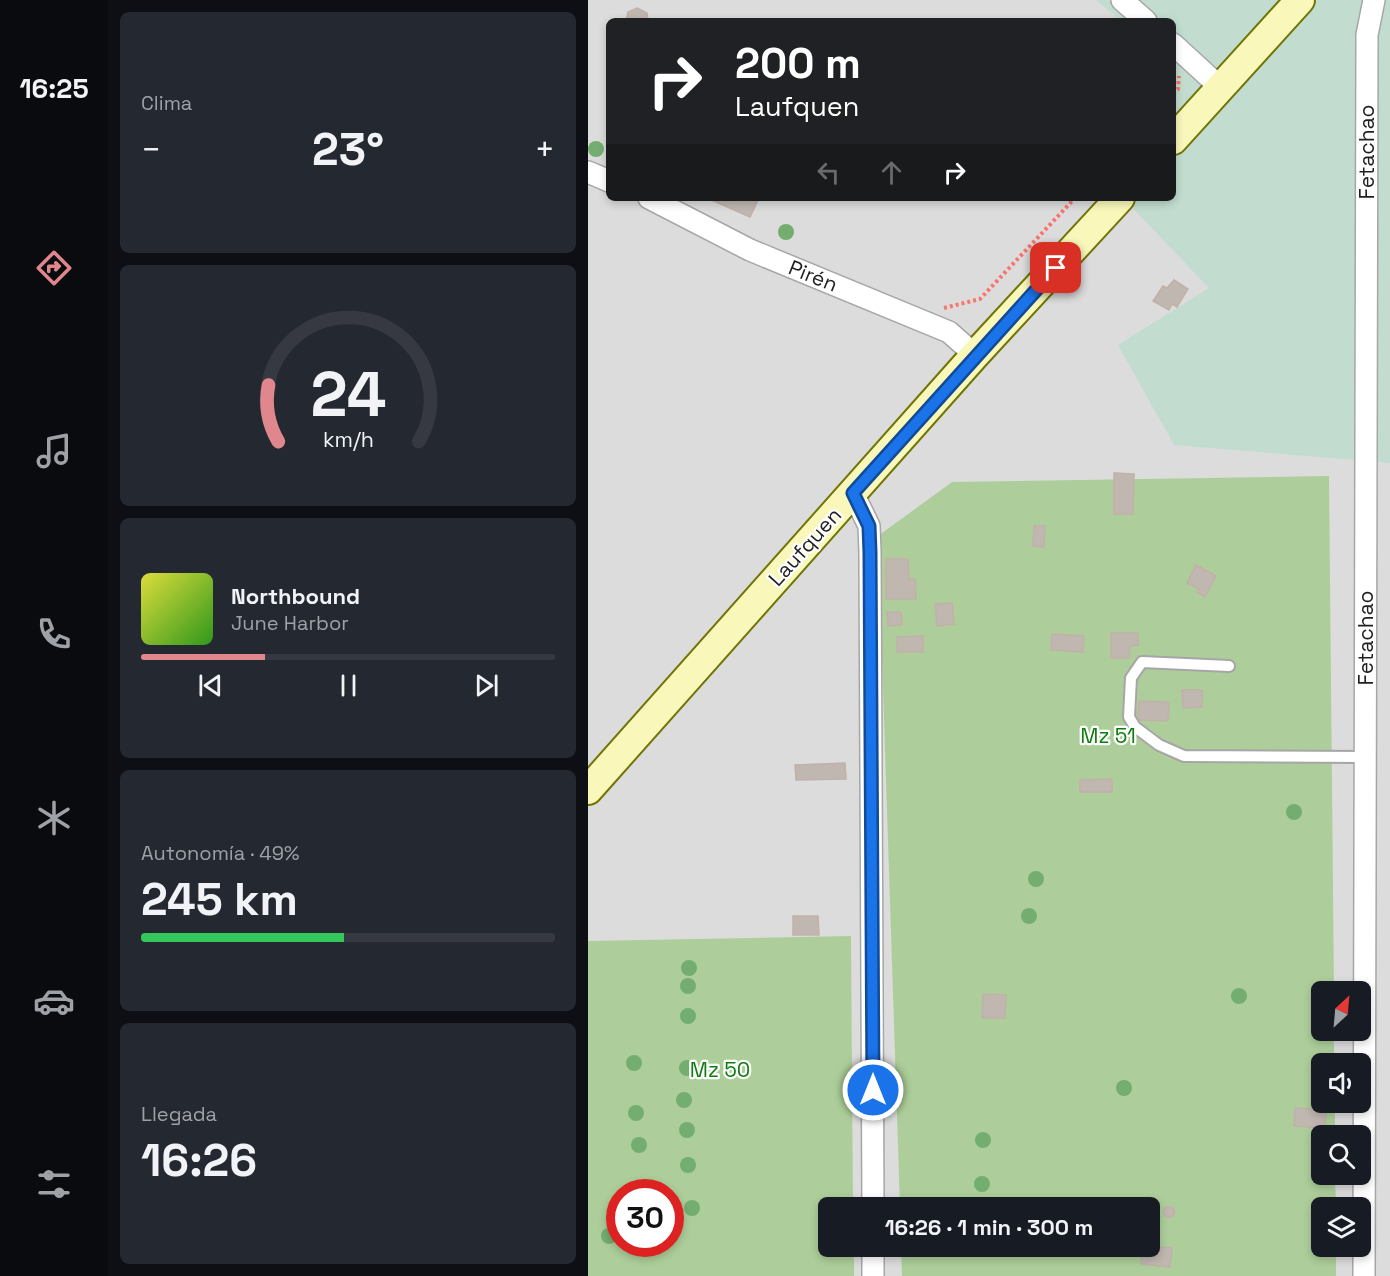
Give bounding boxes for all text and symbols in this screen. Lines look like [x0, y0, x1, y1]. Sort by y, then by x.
text: 200 m [735, 37, 861, 90]
icon: right [636, 42, 714, 120]
text: 16:25 [19, 71, 89, 106]
text: Laufquen [735, 89, 859, 124]
text: Clima [141, 90, 192, 116]
street label: Fetachao [1353, 105, 1380, 199]
text: 23° [312, 121, 384, 178]
text: − [141, 129, 161, 171]
text: + [535, 129, 555, 171]
icon: left [812, 156, 845, 189]
icon: ahead [875, 156, 908, 189]
icon: right [938, 156, 971, 189]
pin [1030, 242, 1081, 293]
icon: directions [33, 247, 75, 289]
icon: arrive [1039, 251, 1072, 284]
street label: Pirén [785, 254, 842, 298]
text: 24 [310, 355, 386, 434]
text: km/h [322, 427, 374, 454]
icon: music [33, 430, 75, 472]
street label: Laufquen [762, 502, 847, 592]
text: Northbound [231, 582, 360, 610]
street label: Fetachao [1352, 591, 1379, 685]
text: June Harbor [231, 610, 349, 636]
icon: phone [33, 613, 75, 655]
icon: previous [194, 669, 227, 702]
icon: pause [332, 669, 365, 702]
icon: next [470, 669, 503, 702]
park label: Mz 51 [1080, 722, 1136, 749]
icon: climate [33, 797, 75, 839]
text: Autonomía · 49% [141, 840, 299, 866]
text: 245 km [141, 871, 298, 928]
icon: car [33, 980, 75, 1022]
north arrow [1311, 981, 1371, 1041]
map controls [1311, 981, 1371, 1257]
button: sound [1311, 1053, 1371, 1113]
park label: Mz 50 [690, 1056, 750, 1083]
position arrow [841, 1058, 905, 1122]
text: Llegada [141, 1101, 217, 1127]
button: search [1311, 1125, 1371, 1185]
text: 16:26 [141, 1132, 257, 1189]
icon: filters [33, 1163, 75, 1205]
speed limit sign: 30 [606, 1179, 684, 1257]
button: layers [1311, 1197, 1371, 1257]
text: 16:26 · 1 min · 300 m [885, 1213, 1093, 1241]

